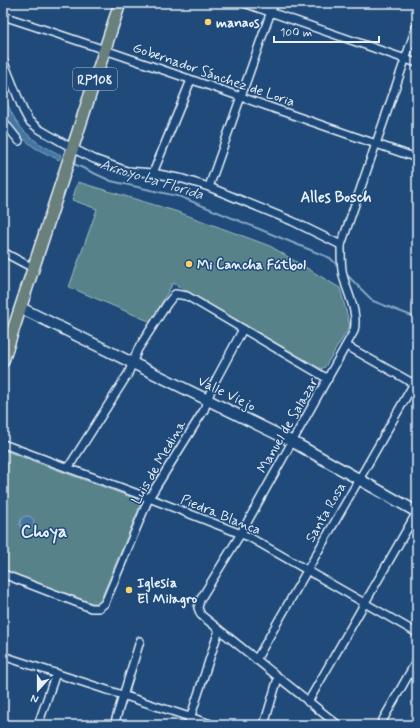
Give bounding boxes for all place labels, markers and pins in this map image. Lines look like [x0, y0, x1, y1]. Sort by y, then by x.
place label: manaos [216, 14, 260, 32]
marker: manaos [203, 17, 213, 27]
place label: Mi Cancha Fútbol [197, 256, 306, 274]
marker: Mi Cancha Fútbol [184, 259, 194, 269]
place label: Iglesia El Milagro [137, 574, 197, 609]
marker: Iglesia El Milagro [124, 585, 134, 595]

